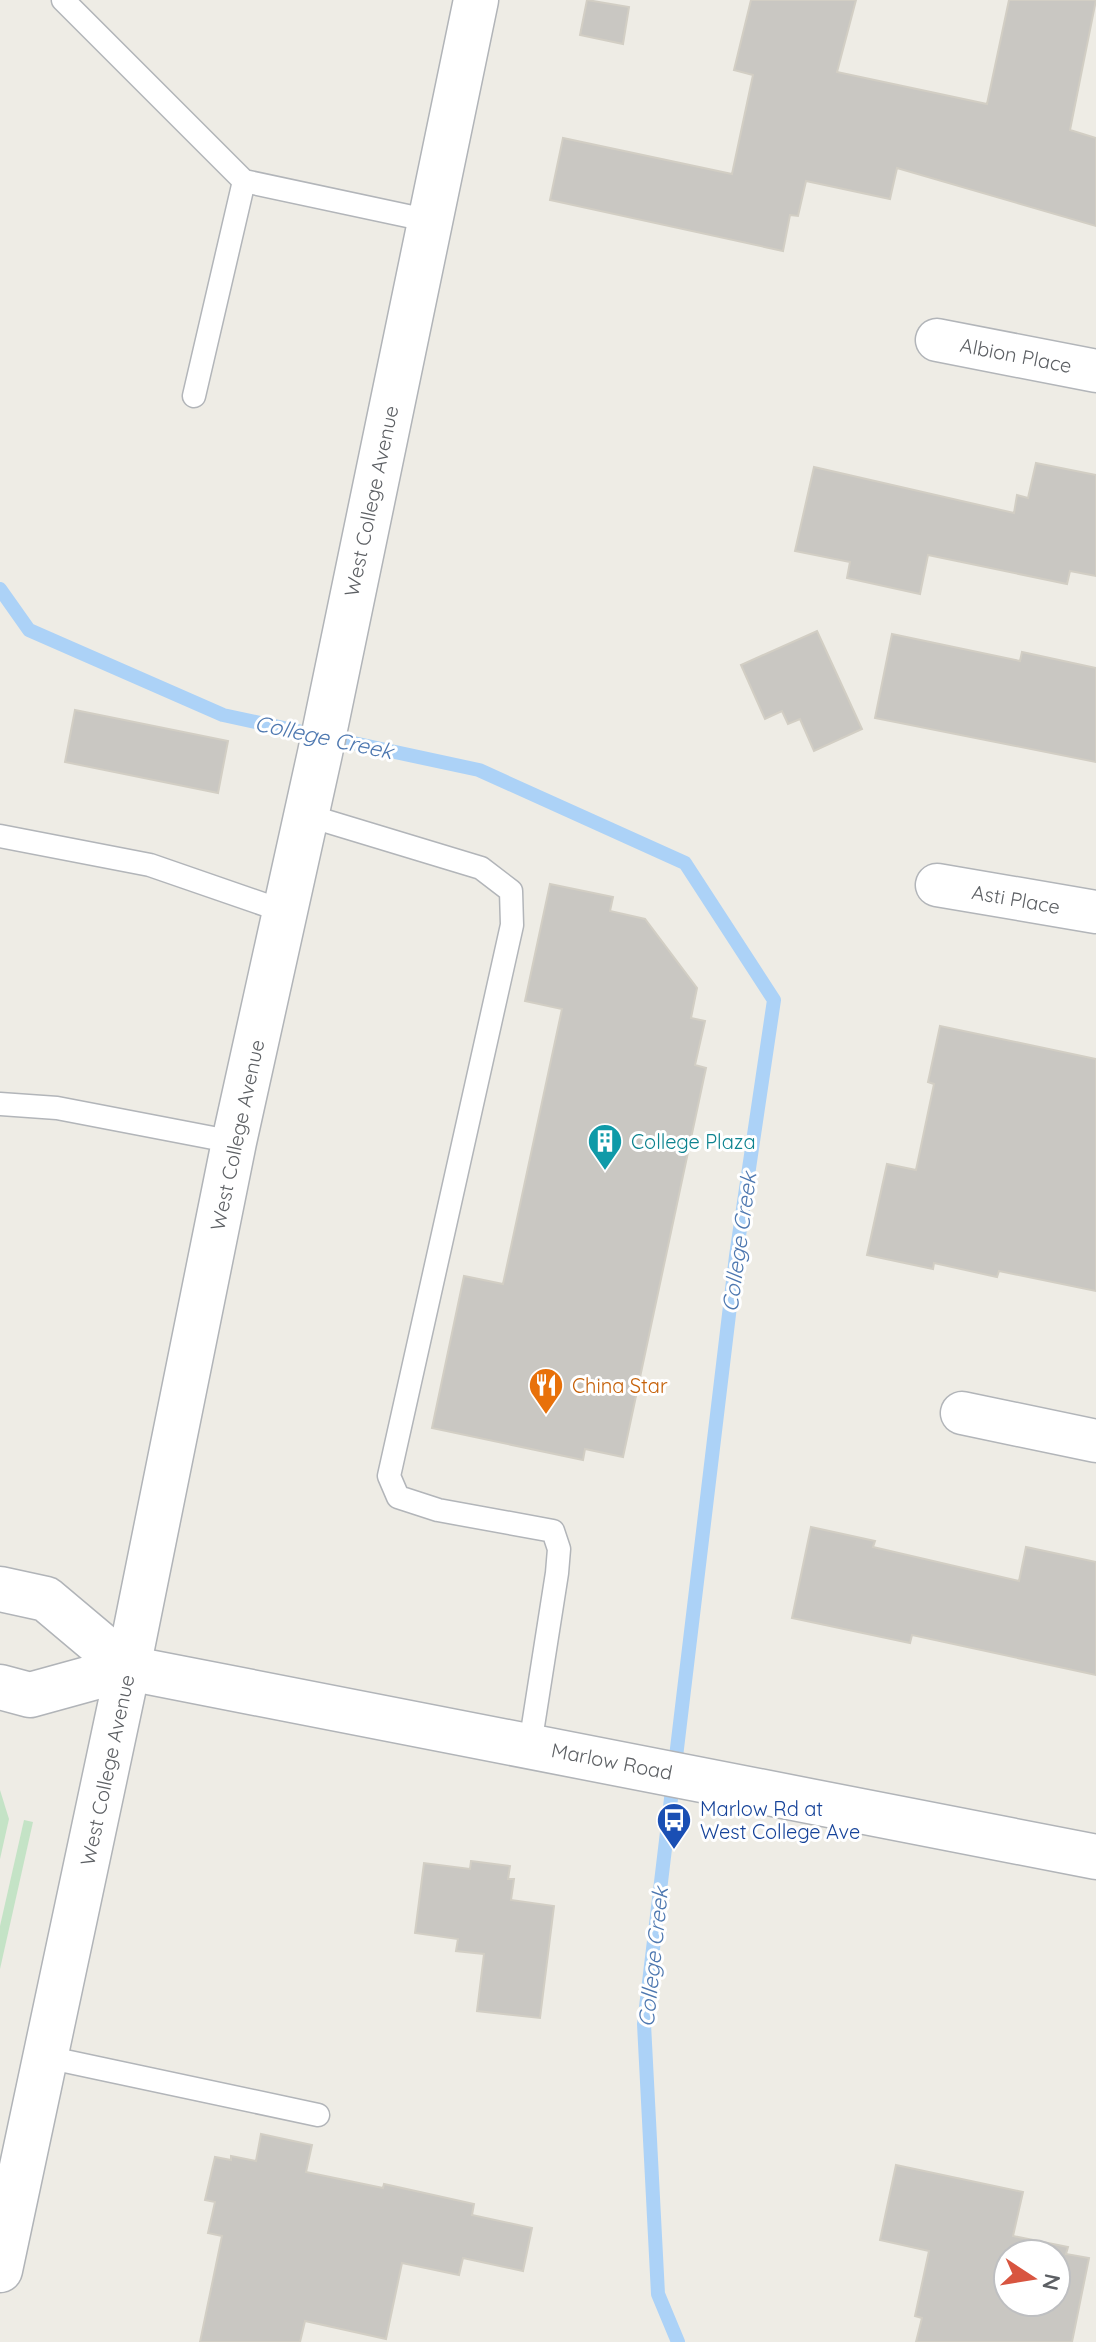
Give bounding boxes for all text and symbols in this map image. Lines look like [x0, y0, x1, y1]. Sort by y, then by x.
street label: Albion Place [958, 332, 1074, 378]
street label: West College Avenue [339, 403, 403, 599]
water label: College Creek [252, 709, 398, 766]
street label: Asti Place [970, 879, 1062, 919]
street label: West College Avenue [205, 1037, 269, 1233]
building icon: College Plaza [586, 1122, 624, 1172]
place label: College Plaza [631, 1129, 756, 1154]
water label: College Creek [715, 1168, 763, 1314]
restaurant icon: China Star [527, 1366, 565, 1416]
place label: China Star [572, 1373, 668, 1398]
street label: West College Avenue [75, 1672, 139, 1868]
street label: Marlow Road [549, 1737, 675, 1785]
place label: Marlow Rd at West College Ave [700, 1796, 860, 1844]
bus stop icon: Marlow Rd at West College Ave [655, 1801, 693, 1851]
water label: College Creek [632, 1883, 675, 2028]
north arrow [992, 2238, 1072, 2318]
text: N [1036, 2271, 1067, 2293]

